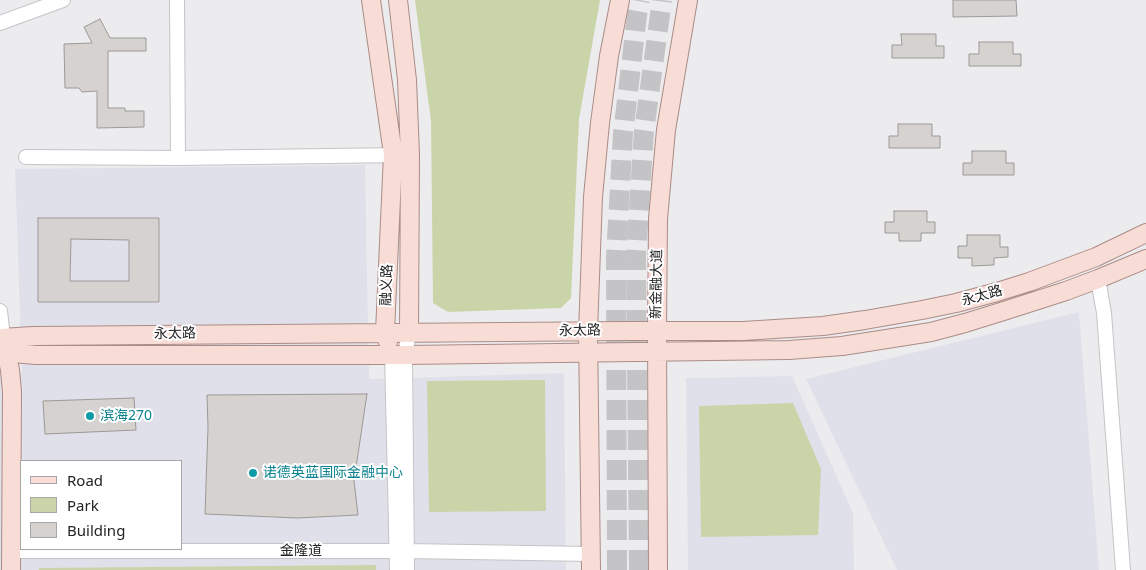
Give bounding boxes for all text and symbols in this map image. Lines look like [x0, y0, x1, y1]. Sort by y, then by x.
street label: 新金融大道 [648, 249, 666, 319]
street label: 融义路 [378, 264, 396, 306]
street label: 永太路 [959, 282, 1005, 310]
street label: 永太路 [559, 322, 601, 340]
street label: 永太路 [154, 325, 196, 343]
place label: 滨海270 [100, 408, 152, 424]
marker: 滨海270 [84, 410, 96, 422]
legend [20, 460, 182, 550]
place label: 诺德英蓝国际金融中心 [263, 465, 403, 481]
marker: 诺德英蓝国际金融中心 [247, 467, 259, 479]
text: Road [67, 470, 103, 490]
text: Park [67, 495, 99, 515]
text: Building [67, 520, 125, 540]
street label: 金隆道 [280, 543, 322, 559]

